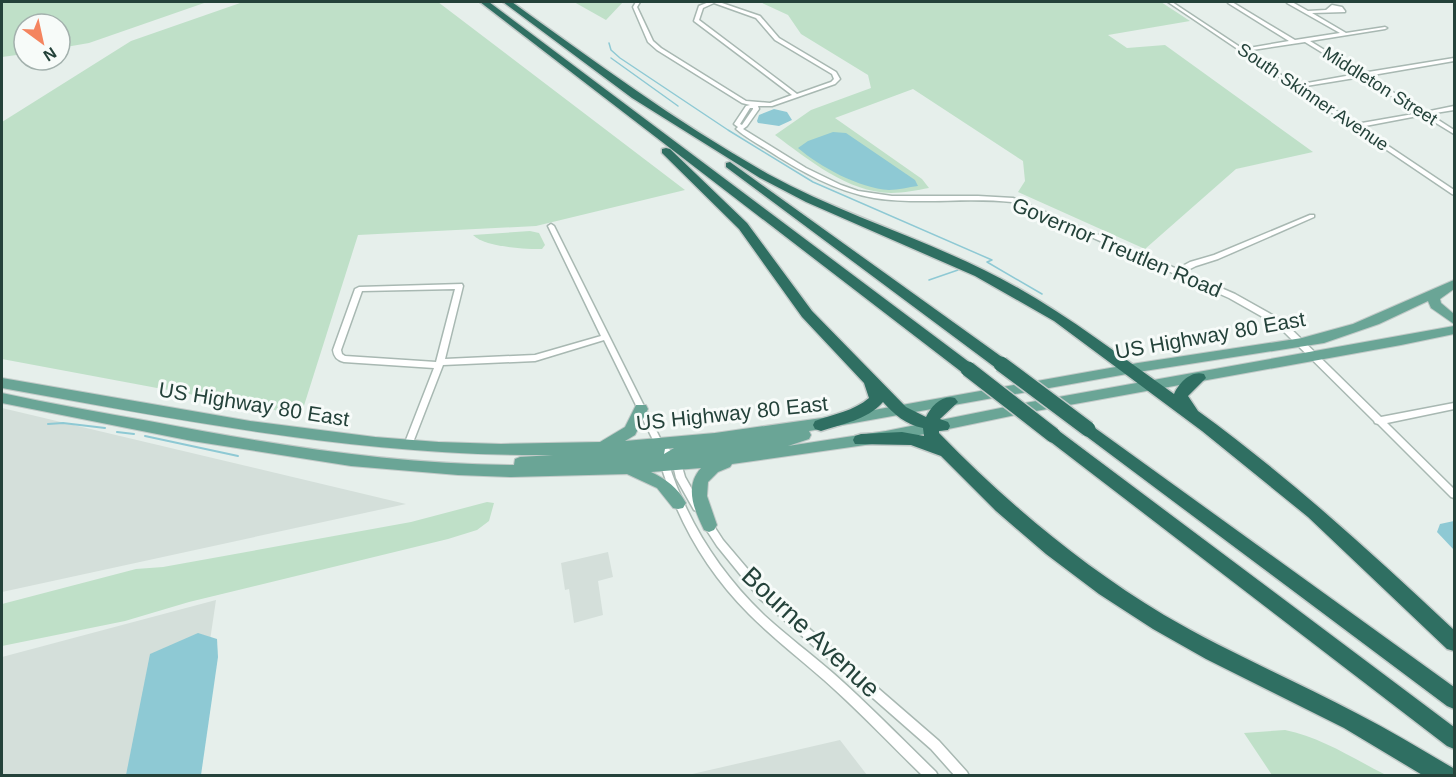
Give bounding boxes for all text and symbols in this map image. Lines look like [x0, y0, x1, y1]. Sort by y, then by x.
north arrow [12, 12, 72, 72]
street label: South Skinner Avenue [1234, 39, 1392, 155]
street label: Middleton Street [1319, 43, 1441, 129]
text: N [40, 44, 59, 64]
street label: Governor Treutlen Road [1009, 192, 1225, 302]
street label: US Highway 80 East [1113, 307, 1307, 363]
street label: US Highway 80 East [157, 378, 351, 430]
street label: US Highway 80 East [635, 391, 829, 435]
street label: Bourne Avenue [736, 561, 886, 703]

